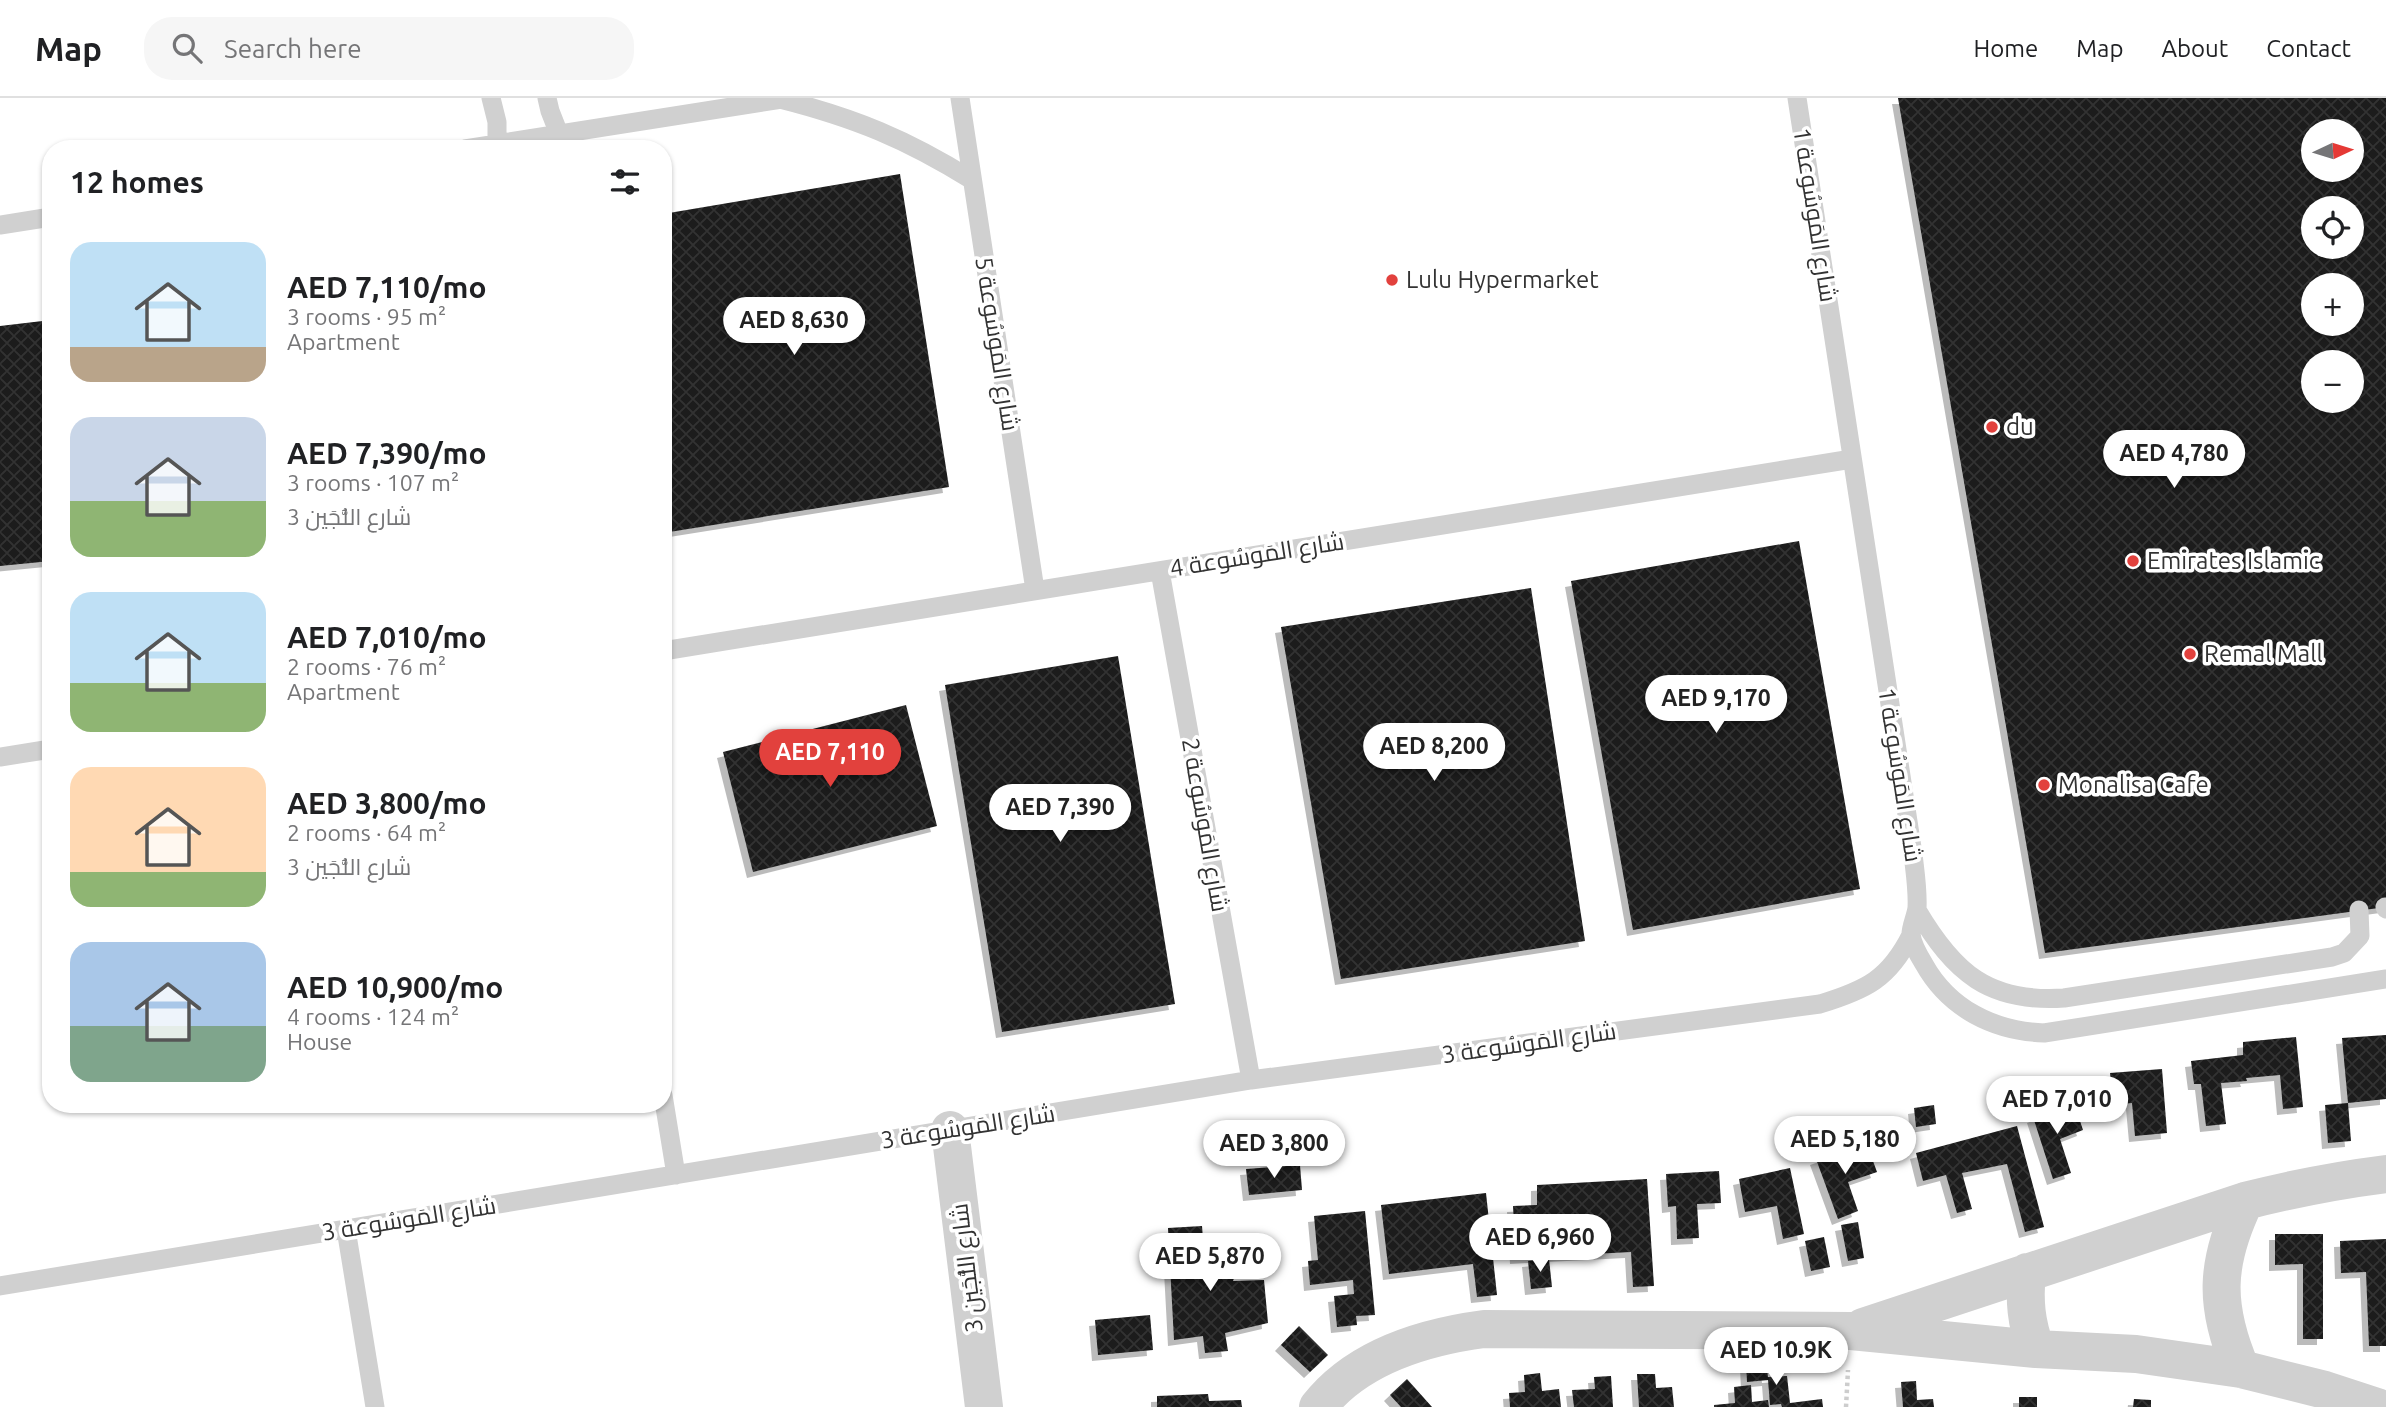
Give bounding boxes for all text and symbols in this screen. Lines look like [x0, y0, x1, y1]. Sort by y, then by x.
search box [144, 17, 634, 80]
icon: search [168, 29, 206, 67]
text: Map [35, 30, 102, 67]
text: Search here [224, 34, 362, 63]
text: Home [1973, 35, 2038, 62]
text: Map [2076, 35, 2123, 62]
text: About [2161, 35, 2228, 62]
text: Contact [2266, 35, 2351, 62]
north arrow [2301, 119, 2364, 182]
map controls [2301, 119, 2364, 413]
street label: شارع المَوسُوعة 1 [1785, 126, 1843, 304]
icon: filters [606, 163, 644, 201]
text: 12 homes [70, 165, 204, 199]
button: locate [2301, 196, 2364, 259]
street label: شارع المَوسُوعة 5 [967, 255, 1025, 433]
place label: Lulu Hypermarket [1406, 266, 1599, 293]
icon: home [126, 270, 210, 354]
text: AED 7,110/mo [287, 270, 487, 304]
marker: Lulu Hypermarket [1384, 272, 1400, 288]
button: + [2301, 273, 2364, 336]
pin: AED 8,630 [714, 298, 874, 357]
text: 3 rooms · 95 m² [287, 304, 446, 329]
text: AED 8,630 [739, 307, 849, 332]
text: Apartment [287, 329, 400, 354]
button: − [2301, 350, 2364, 413]
place label: du [2006, 413, 2034, 440]
marker: du [1984, 419, 2000, 435]
pin: AED 4,780 [2094, 430, 2254, 490]
text: AED 7,390/mo [287, 436, 487, 470]
text: AED 4,780 [2119, 440, 2229, 465]
icon: home [126, 445, 210, 529]
text: 3 rooms · 107 m² [287, 470, 459, 495]
text: شارع اللُّجَين 3 [287, 504, 411, 529]
street label: شارع المَوسُوعة 4 [1168, 527, 1346, 585]
place label: Emirates Islamic [2147, 547, 2320, 574]
marker: Emirates Islamic [2125, 553, 2141, 569]
icon: home [126, 620, 210, 704]
text: AED 7,010/mo [287, 620, 487, 654]
place label: Remal Mall [2204, 640, 2323, 667]
marker: Remal Mall [2182, 646, 2198, 662]
text: 2 rooms · 76 m² [287, 654, 446, 679]
pin: AED 9,170 [1636, 676, 1796, 735]
text: Apartment [287, 679, 400, 704]
text: AED 9,170 [1661, 685, 1771, 710]
street label: شارع المَوسُوعة 1 [1870, 686, 1928, 864]
pin: AED 8,200 [1354, 724, 1514, 783]
pin: AED 7,110 [750, 730, 910, 789]
text: AED 8,200 [1379, 733, 1489, 758]
street label: شارع المَوسُوعة 2 [1174, 736, 1234, 914]
text: AED 7,110 [775, 739, 885, 764]
place label: Monalisa Cafe [2058, 771, 2209, 798]
marker: Monalisa Cafe [2036, 777, 2052, 793]
pin: AED 7,390 [980, 784, 1140, 844]
text: AED 3,800/mo [287, 786, 487, 820]
text: AED 7,390 [1005, 794, 1115, 819]
icon: home [126, 795, 210, 879]
text: 2 rooms · 64 m² [287, 820, 446, 845]
text: شارع اللُّجَين 3 [287, 854, 411, 879]
icon: home [126, 970, 210, 1054]
text: AED 10,900/mo [287, 970, 503, 1004]
text: 4 rooms · 124 m² [287, 1004, 459, 1029]
street label: شارع المَوسُوعة 3 [1440, 1017, 1618, 1071]
text: House [287, 1029, 352, 1054]
pin: AED 7,010 [1977, 1076, 2137, 1136]
text: AED 7,010 [2002, 1086, 2112, 1111]
street label: شارع المَوسُوعة 3 [879, 1099, 1057, 1157]
pin: AED 5,180 [1765, 1116, 1925, 1176]
pin: AED 3,800 [1194, 1121, 1354, 1180]
text: AED 5,180 [1790, 1126, 1900, 1151]
text: AED 3,800 [1219, 1130, 1329, 1155]
street label: شارع المَوسُوعة 3 [320, 1191, 498, 1249]
street label: شارع اللُّجَين 3 [945, 1202, 991, 1334]
pin: AED 6,960 [1460, 1214, 1620, 1274]
text: AED 6,960 [1485, 1224, 1595, 1249]
pin: AED 5,870 [1130, 1234, 1290, 1293]
text: AED 5,870 [1155, 1243, 1265, 1268]
pin: AED 10.9K [1696, 1328, 1856, 1387]
text: AED 10.9K [1720, 1337, 1832, 1362]

